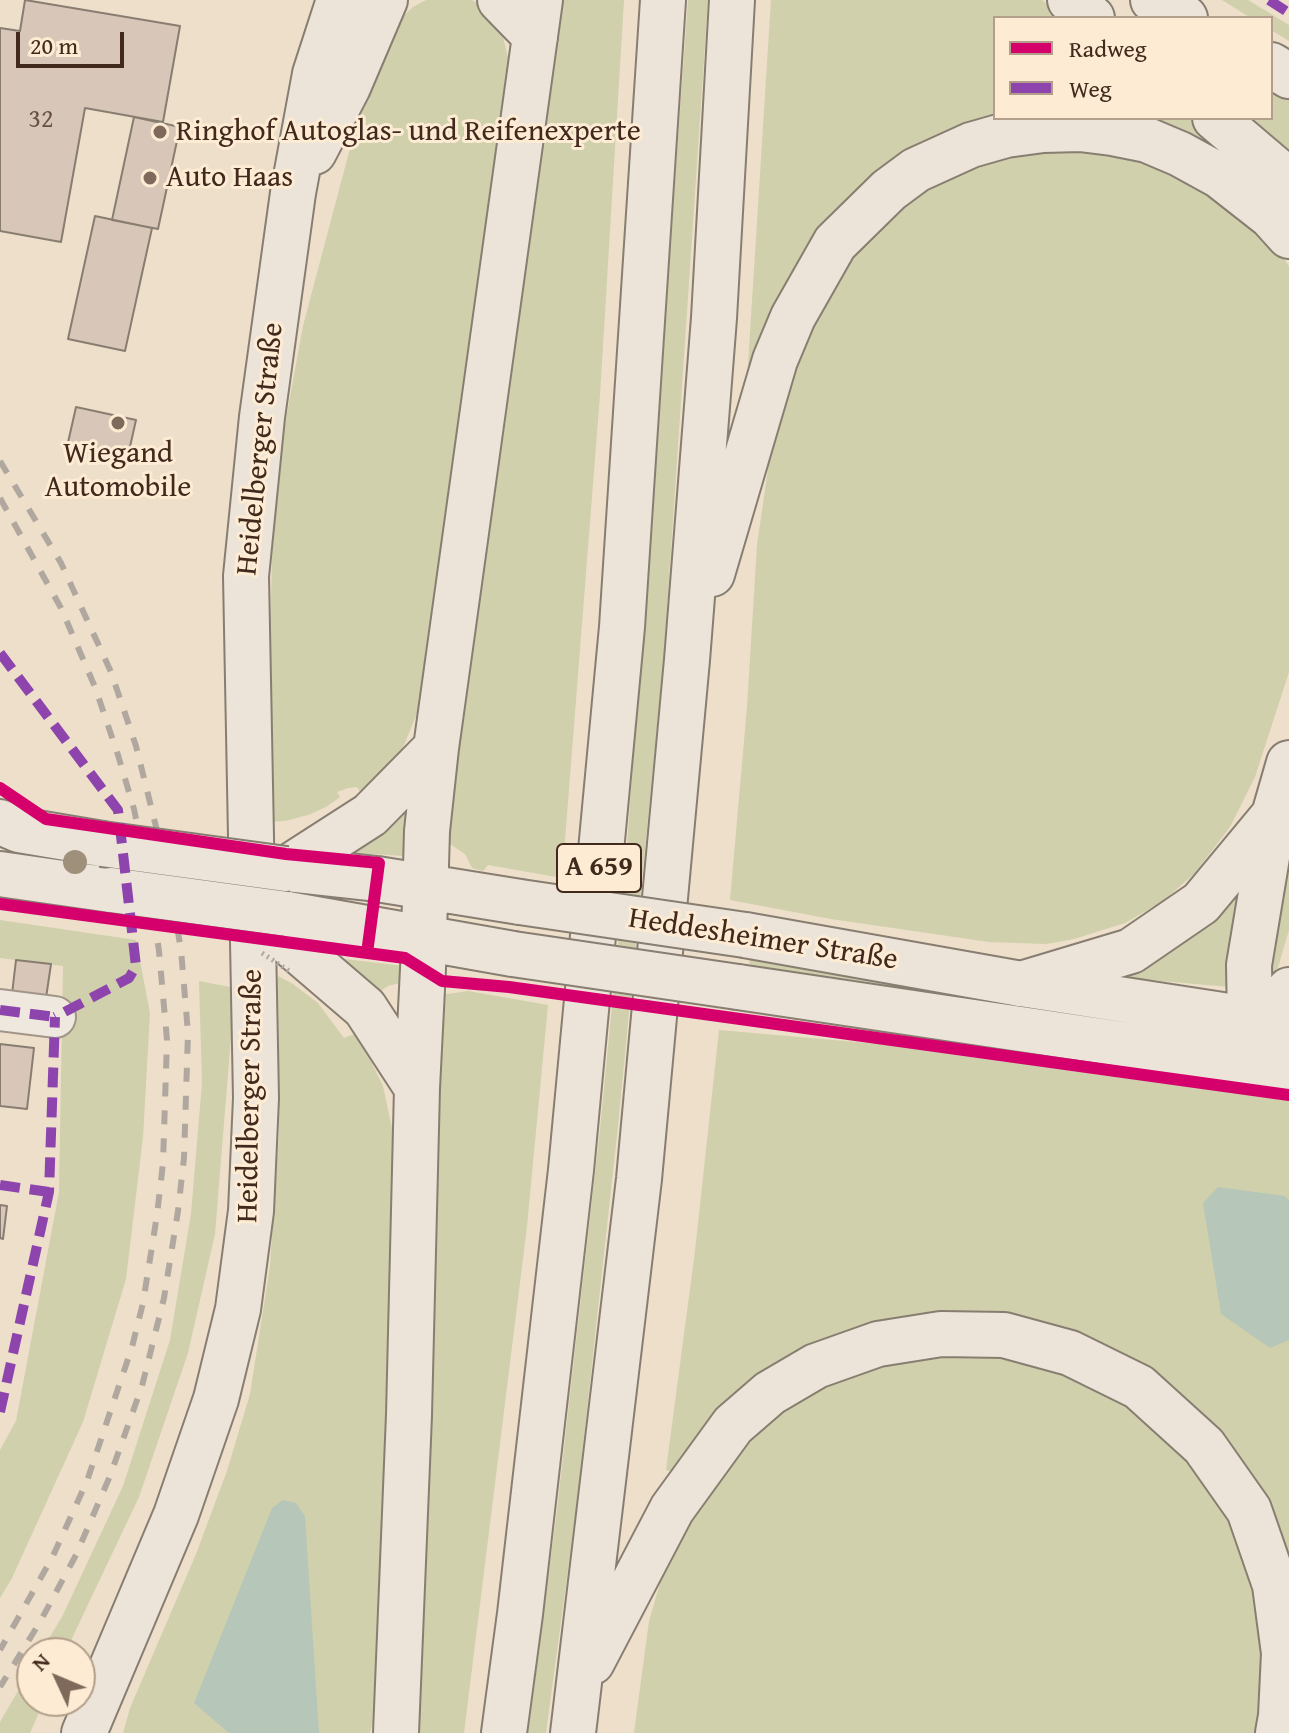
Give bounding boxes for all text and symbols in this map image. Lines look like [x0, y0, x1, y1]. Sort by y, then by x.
scale bar [20, 16, 128, 66]
legend [993, 16, 1273, 120]
text: 20 m [30, 28, 78, 63]
text: Radweg [1069, 31, 1147, 66]
text: Weg [1069, 71, 1112, 106]
house number: 32 [28, 104, 54, 136]
place label: Ringhof Autoglas- und Reifenexperte [176, 114, 641, 150]
marker: Ringhof Autoglas- und Reifenexperte [151, 123, 169, 141]
place label: Auto Haas [166, 160, 293, 196]
marker: Auto Haas [141, 169, 159, 187]
street label: Heidelberger Straße [230, 321, 292, 577]
marker: Wiegand Automobile [109, 414, 127, 432]
place label: Wiegand Automobile [45, 436, 191, 506]
road number: A 659 [557, 844, 641, 892]
street label: Heddesheimer Straße [626, 901, 900, 979]
street label: Heidelberger Straße [231, 969, 271, 1223]
north arrow [16, 1637, 96, 1717]
text: N [24, 1645, 57, 1678]

